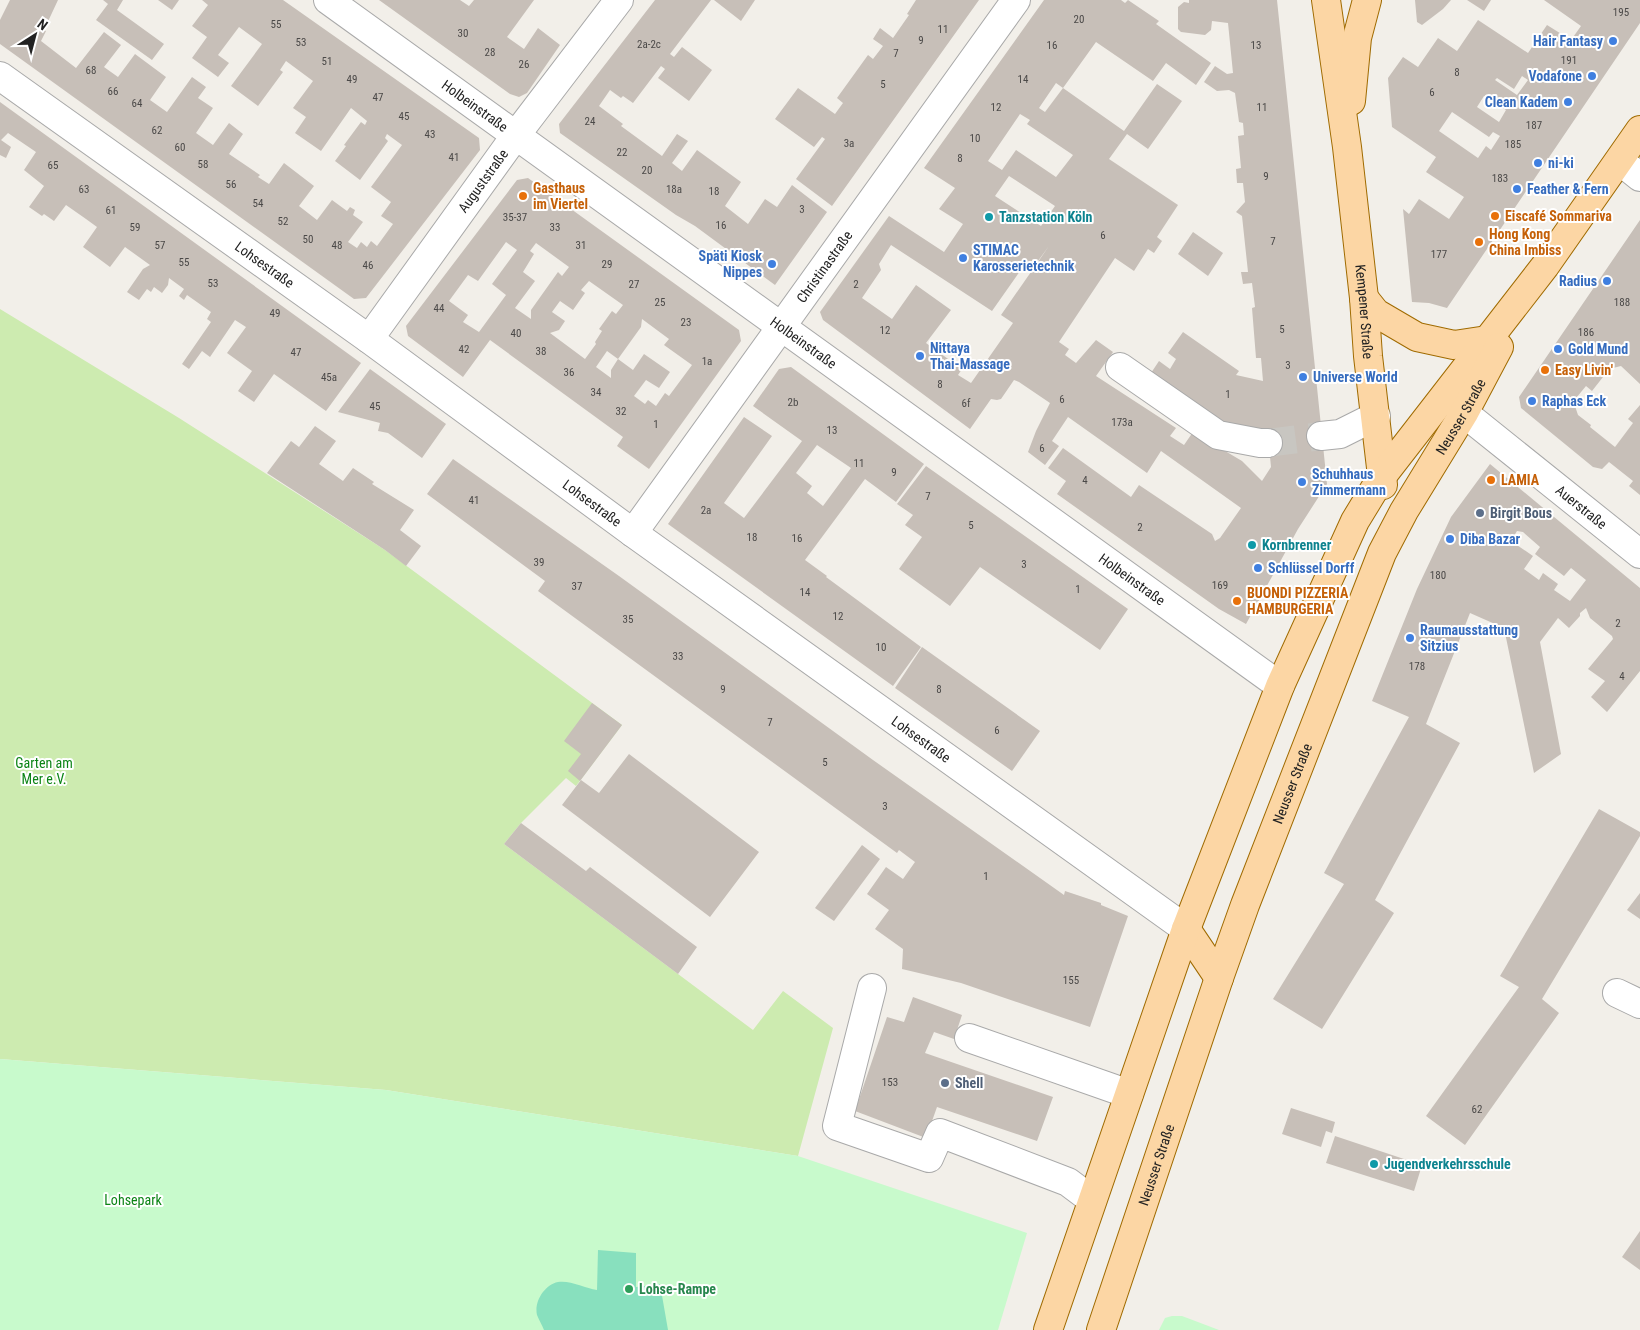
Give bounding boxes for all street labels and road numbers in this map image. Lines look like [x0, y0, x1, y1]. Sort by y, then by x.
street label: Holbeinstraße [439, 77, 511, 135]
street label: Auguststraße [455, 146, 511, 216]
street label: Christinastraße [793, 227, 856, 306]
street label: Lohsestraße [232, 238, 298, 291]
street label: Kempener Straße [1352, 263, 1376, 360]
street label: Holbeinstraße [767, 313, 840, 372]
street label: Neusser Straße [1433, 376, 1489, 457]
street label: Lohsestraße [560, 476, 625, 530]
street label: Auerstraße [1553, 482, 1610, 533]
street label: Holbeinstraße [1096, 550, 1168, 609]
street label: Lohsestraße [888, 713, 954, 766]
street label: Neusser Straße [1269, 741, 1315, 826]
street label: Neusser Straße [1135, 1122, 1178, 1208]

